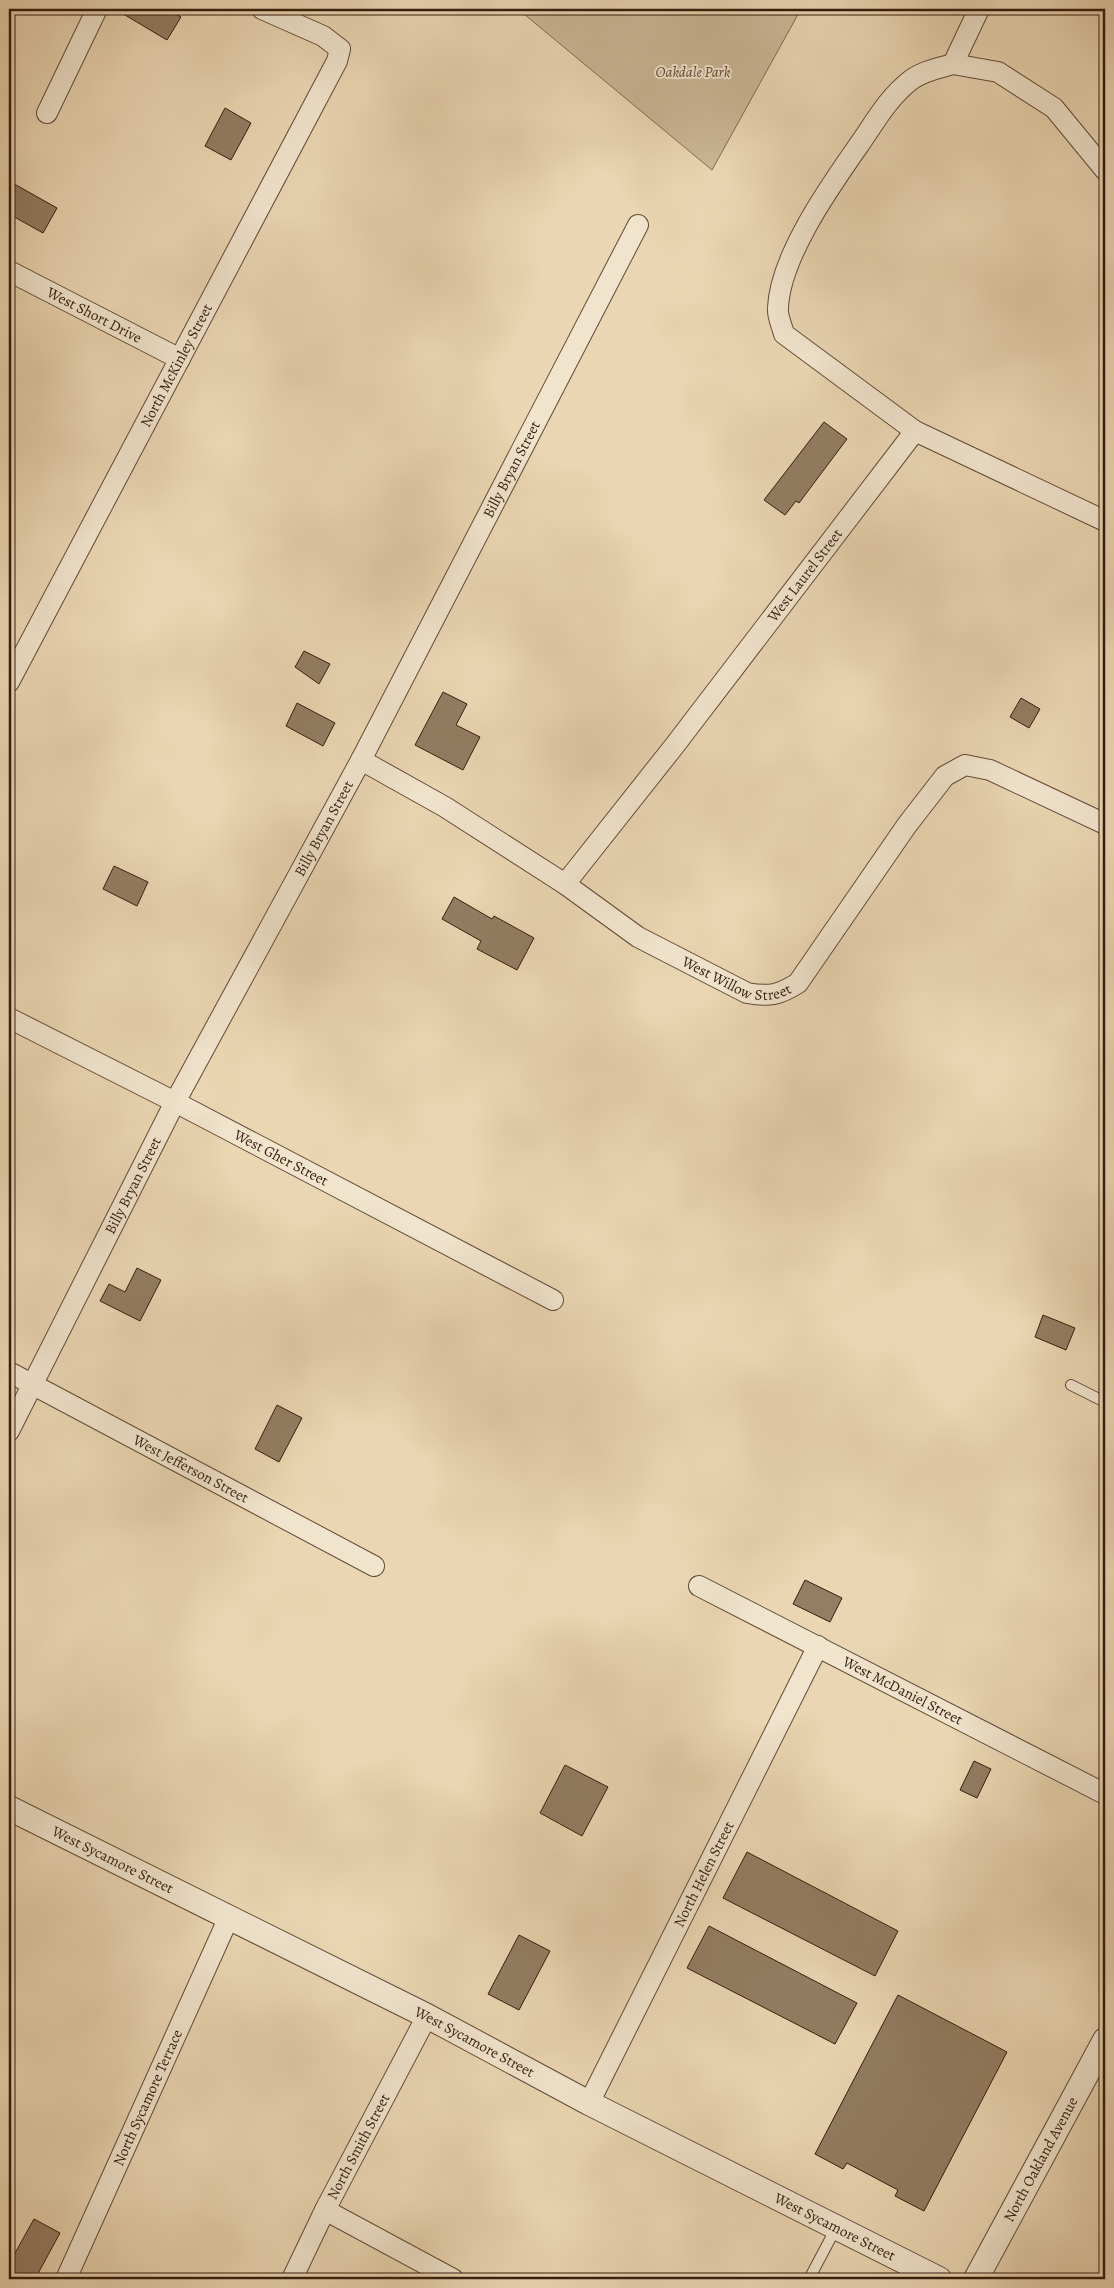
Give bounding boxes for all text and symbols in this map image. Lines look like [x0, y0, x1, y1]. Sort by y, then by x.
park label: Oakdale Park [656, 62, 731, 82]
street label: West Short Drive [43, 282, 146, 348]
street label: North McKinley Street [135, 300, 217, 431]
street label: Billy Bryan Street [478, 418, 545, 521]
street label: West Laurel Street [762, 524, 847, 627]
street label: Billy Bryan Street [290, 777, 358, 880]
street label: West Willow Street [678, 951, 795, 1005]
street label: West Gher Street [230, 1124, 332, 1191]
street label: Billy Bryan Street [100, 1133, 166, 1238]
street label: West Jefferson Street [129, 1429, 252, 1508]
street label: West McDaniel Street [839, 1651, 966, 1729]
street label: North Helen Street [669, 1818, 739, 1930]
street label: West Sycamore Street [48, 1821, 177, 1898]
street label: West Sycamore Street [410, 2001, 538, 2082]
street label: North Sycamore Terrace [108, 2026, 187, 2169]
street label: North Smith Street [322, 2090, 394, 2203]
street label: North Oakland Avenue [999, 2093, 1083, 2225]
street label: West Sycamore Street [770, 2187, 899, 2266]

